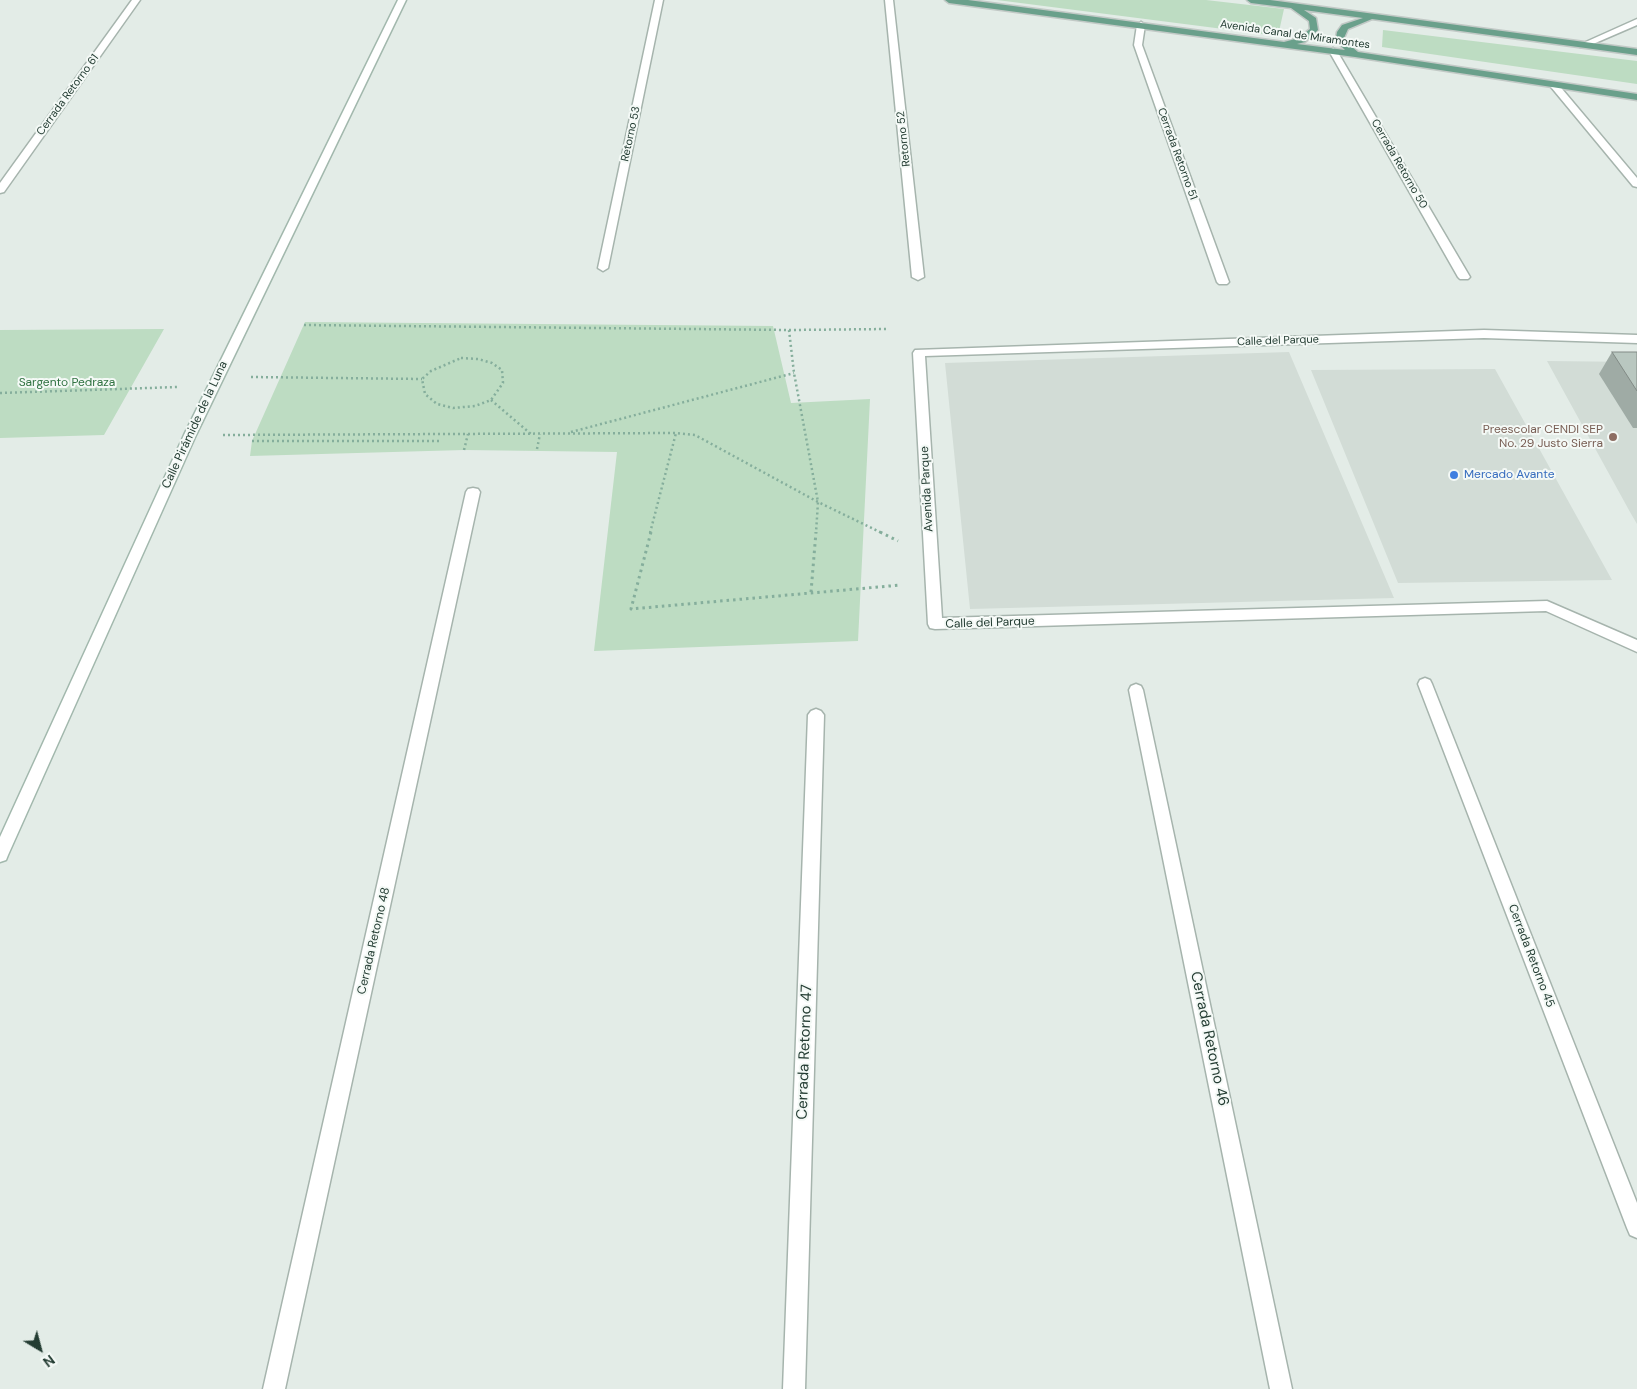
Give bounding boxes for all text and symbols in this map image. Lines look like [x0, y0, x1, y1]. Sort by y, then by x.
street label: Avenida Canal de Miramontes [1219, 18, 1371, 52]
street label: Cerrada Retorno 61 [34, 52, 102, 138]
street label: Retorno 53 [619, 105, 643, 163]
street label: Cerrada Retorno 51 [1154, 106, 1200, 202]
street label: Retorno 52 [895, 111, 913, 167]
street label: Cerrada Retorno 50 [1368, 117, 1430, 211]
street label: Calle del Parque [1237, 333, 1319, 349]
street label: Calle Pirámide de la Luna [159, 359, 231, 491]
park label: Sargento Pedraza [19, 376, 115, 390]
place label: Preescolar CENDI SEP No. 29 Justo Sierra [1483, 423, 1603, 451]
marker: Preescolar CENDI SEP No. 29 Justo Sierra [1607, 431, 1619, 443]
street label: Avenida Parque [918, 446, 936, 532]
place label: Mercado Avante [1464, 468, 1554, 482]
marker: Mercado Avante [1448, 469, 1460, 481]
street label: Calle del Parque [945, 614, 1035, 632]
street label: Cerrada Retorno 48 [355, 886, 393, 996]
street label: Cerrada Retorno 45 [1505, 902, 1557, 1010]
street label: Cerrada Retorno 46 [1186, 970, 1232, 1108]
street label: Cerrada Retorno 47 [794, 984, 816, 1120]
north arrow [15, 1324, 65, 1374]
text: N [40, 1351, 59, 1371]

